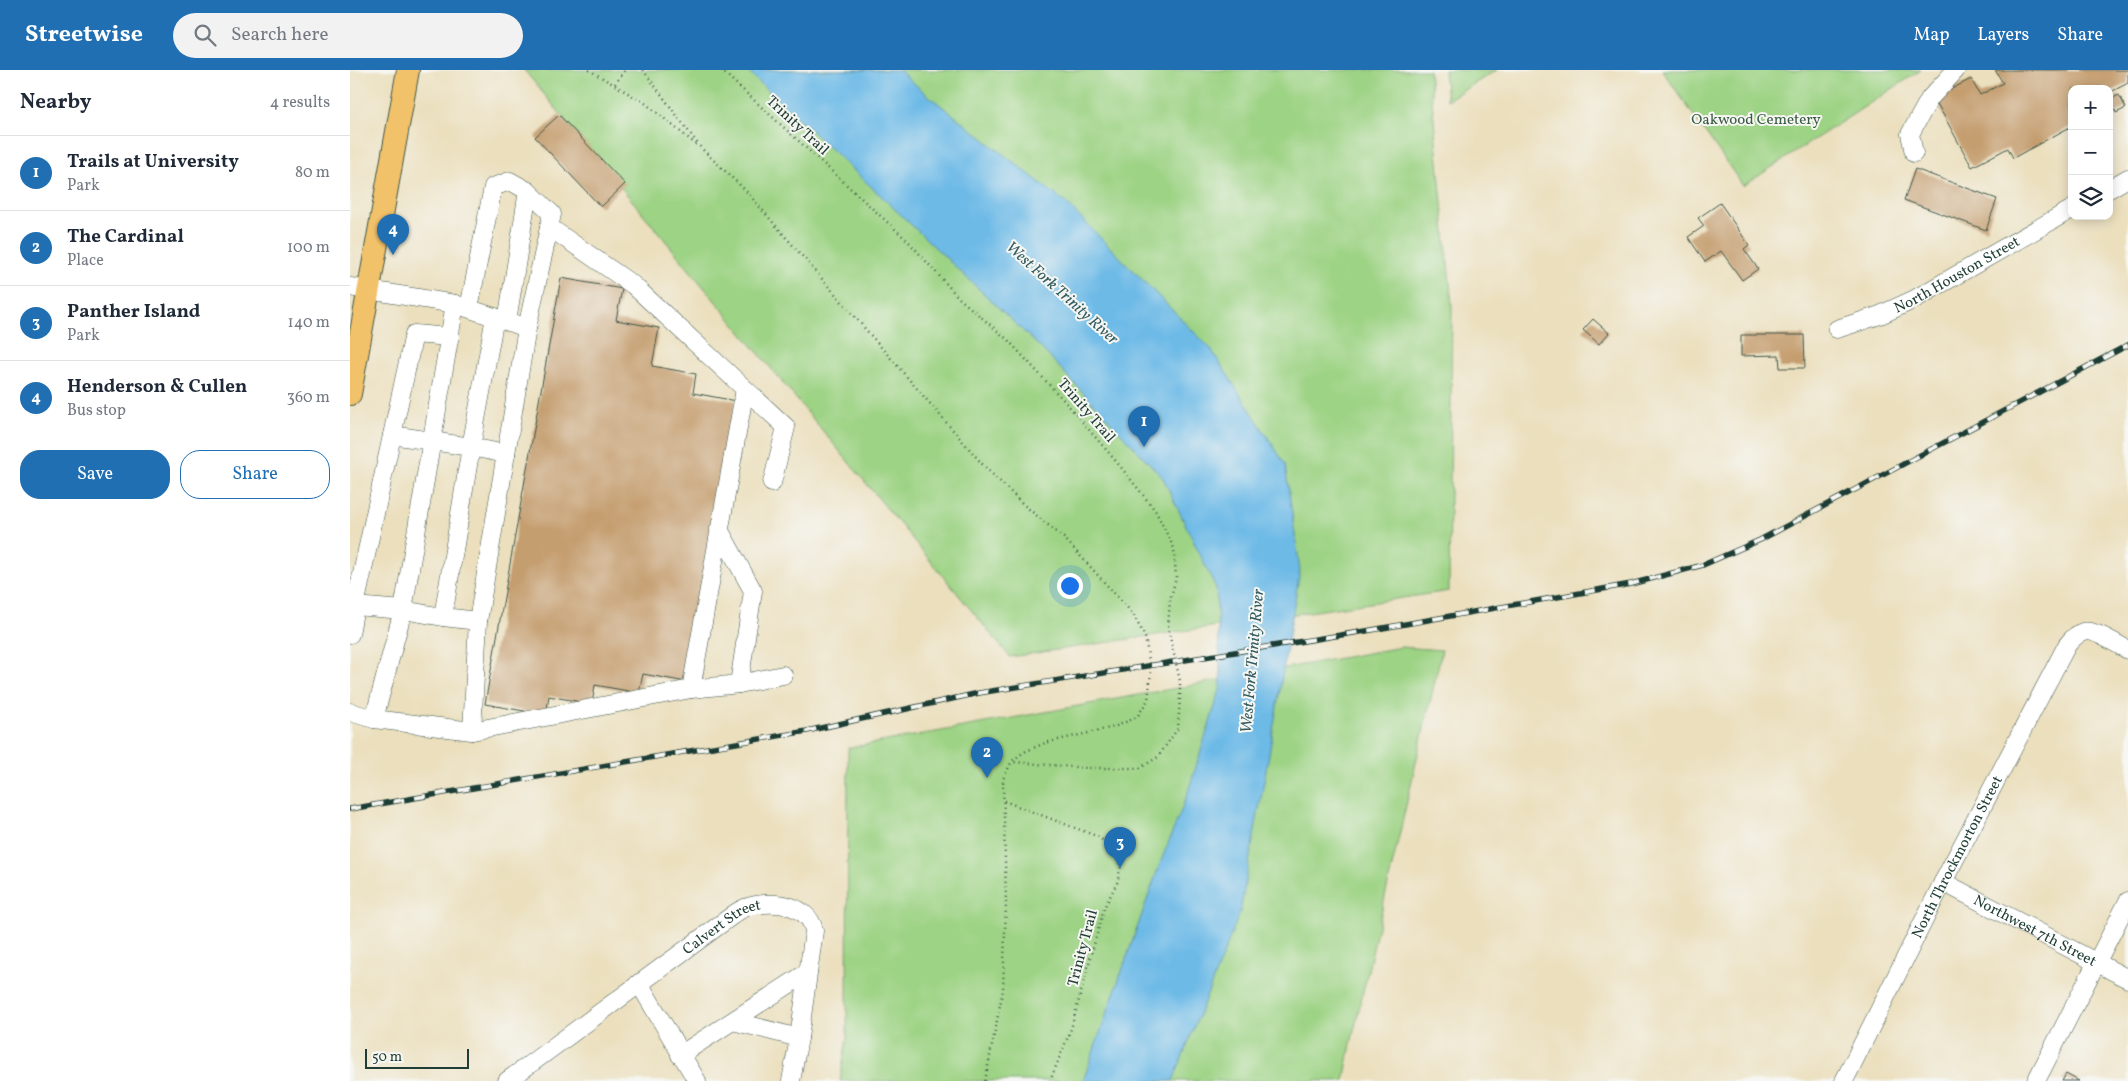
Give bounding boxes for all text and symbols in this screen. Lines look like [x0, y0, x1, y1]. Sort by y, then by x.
search box [173, 13, 523, 58]
text: Streetwise [25, 18, 143, 52]
icon: search [191, 21, 219, 49]
text: Search here [231, 22, 328, 48]
text: Map [1913, 23, 1949, 48]
text: Layers [1977, 23, 2029, 48]
text: Share [2057, 23, 2103, 48]
map controls [2068, 85, 2113, 220]
button: + [2068, 85, 2113, 130]
text: Nearby [20, 88, 91, 117]
text: 4 results [270, 92, 330, 114]
street label: Trinity Trail [761, 92, 833, 161]
park label: Oakwood Cemetery [1691, 110, 1821, 131]
button: − [2068, 130, 2113, 175]
text: Trails at University [67, 149, 239, 175]
text: 1 [33, 162, 39, 184]
text: 80 m [295, 162, 330, 184]
text: Park [67, 175, 100, 197]
button: layers [2068, 175, 2113, 220]
pin: 4 [377, 214, 409, 255]
text: The Cardinal [67, 224, 184, 250]
street label: North Houston Street [1891, 232, 2024, 319]
text: 2 [32, 237, 40, 259]
text: 100 m [287, 237, 330, 259]
water label: West Fork Trinity River [1001, 237, 1124, 351]
text: Place [67, 250, 104, 272]
text: Panther Island [67, 299, 200, 325]
text: 3 [32, 312, 40, 334]
text: 140 m [288, 312, 330, 334]
text: Park [67, 325, 100, 347]
text: Henderson & Cullen [67, 374, 247, 400]
street label: Trinity Trail [1052, 374, 1120, 448]
text: 4 [31, 387, 41, 409]
text: 360 m [287, 387, 330, 409]
text: Bus stop [67, 400, 126, 422]
pin: 1 [1128, 406, 1160, 447]
button: Save [20, 450, 170, 499]
button: Share [180, 450, 330, 499]
your location [1057, 573, 1083, 599]
water label: West Fork Trinity River [1236, 587, 1270, 734]
pin: 2 [971, 737, 1003, 778]
street label: North Throckmorton Street [1908, 772, 2009, 942]
pin: 3 [1104, 827, 1136, 868]
street label: Northwest 7th Street [1969, 891, 2100, 973]
street label: Calvert Street [679, 895, 762, 961]
street label: Trinity Trail [1063, 908, 1104, 989]
scale bar [365, 1046, 469, 1069]
text: 50 m [372, 1048, 402, 1067]

